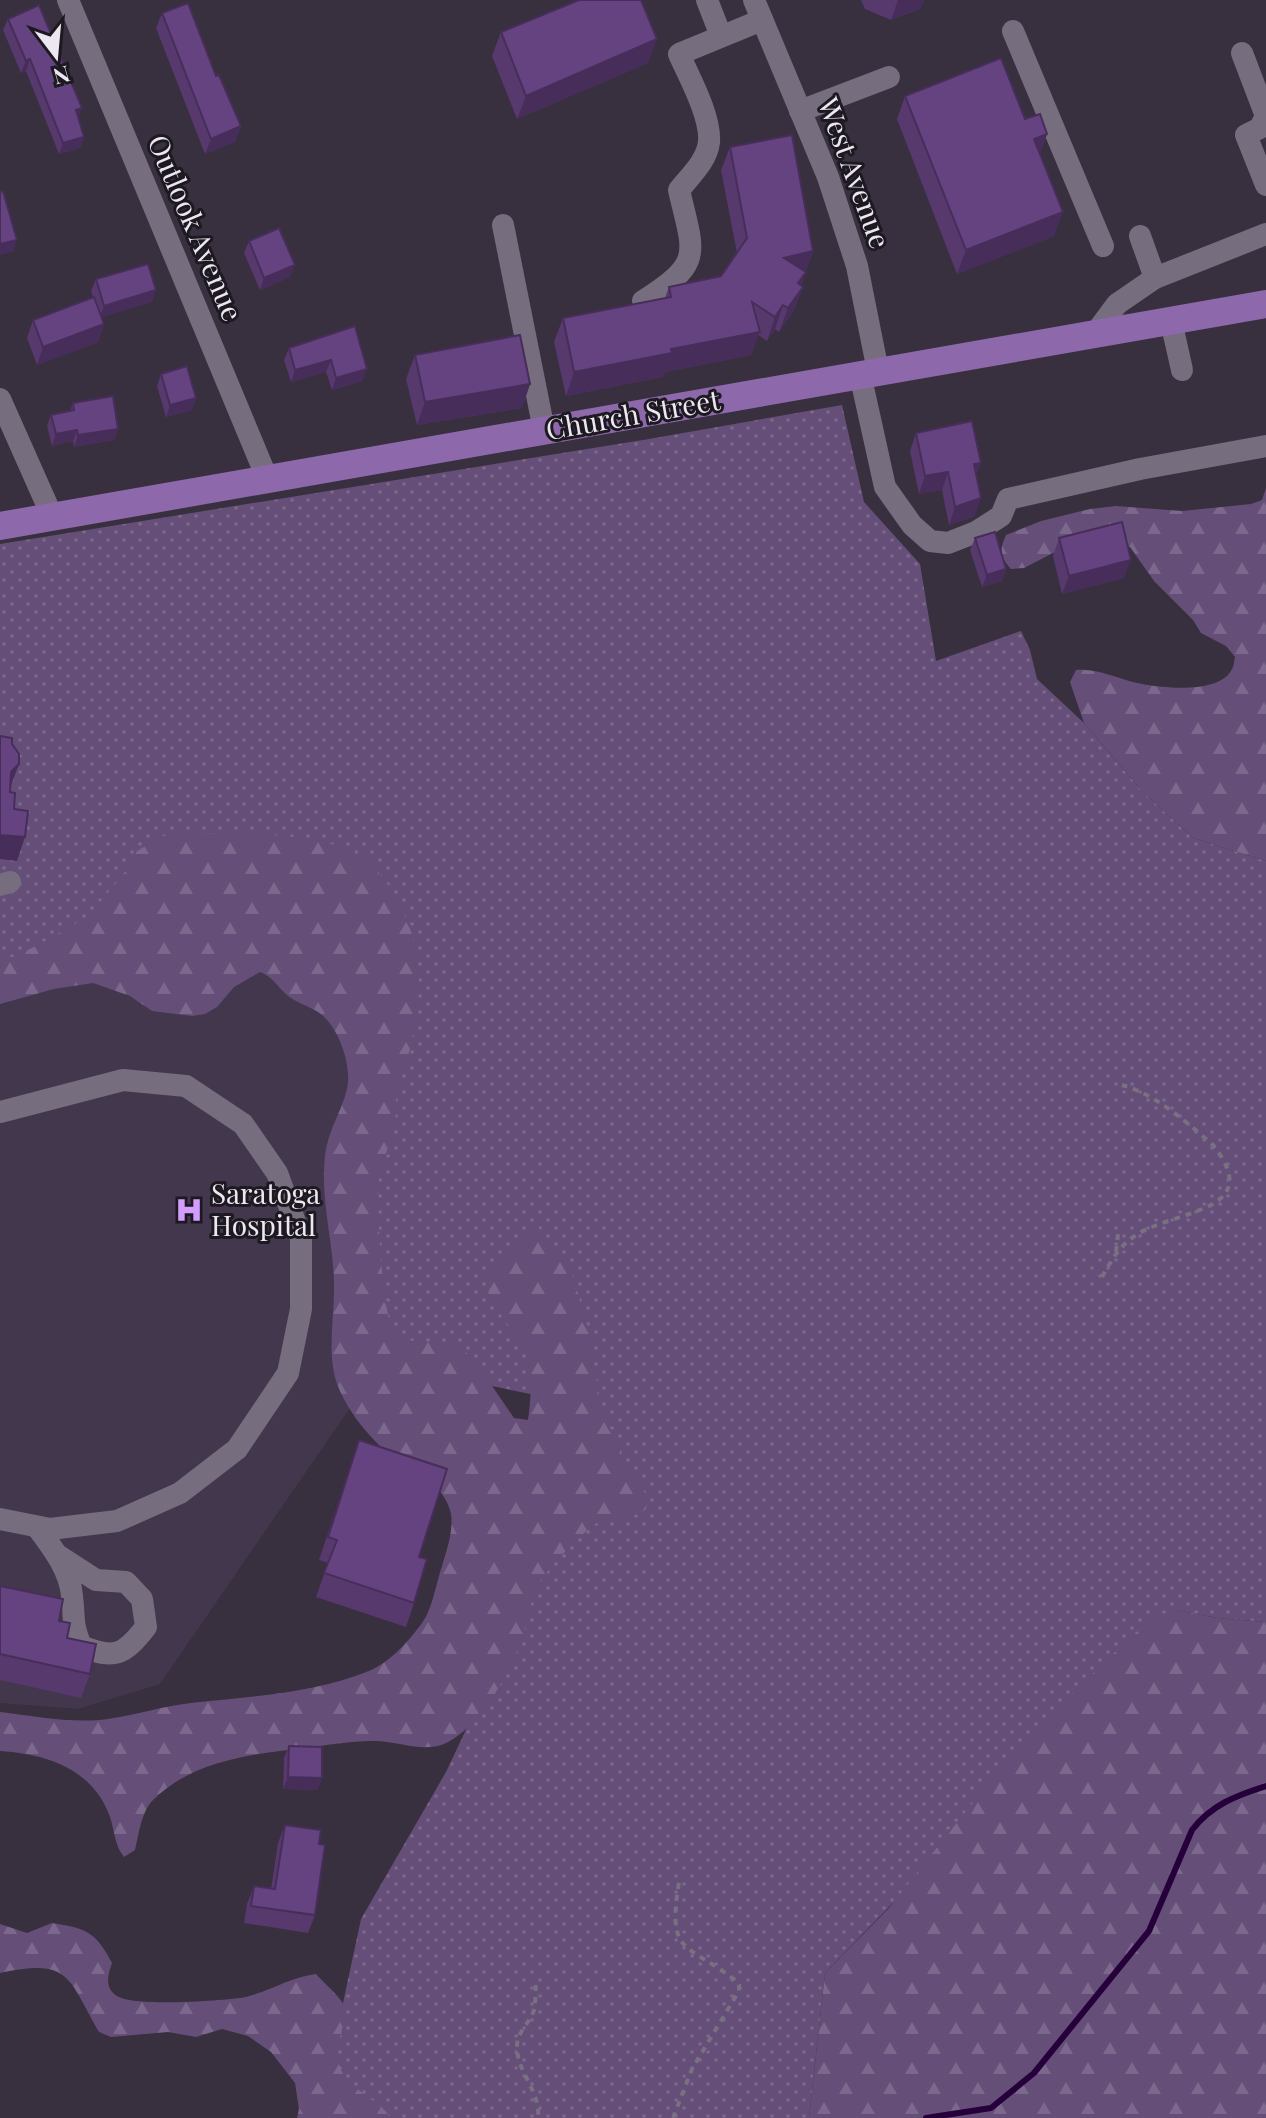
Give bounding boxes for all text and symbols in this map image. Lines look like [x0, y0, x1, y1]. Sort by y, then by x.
north arrow [16, 16, 96, 96]
text: N [50, 60, 74, 93]
street label: West Avenue [811, 91, 900, 253]
street label: Outlook Avenue [141, 129, 252, 326]
street label: Church Street [543, 380, 724, 447]
place label: Saratoga Hospital [211, 1174, 320, 1243]
hospital icon: Saratoga Hospital [174, 1195, 204, 1225]

